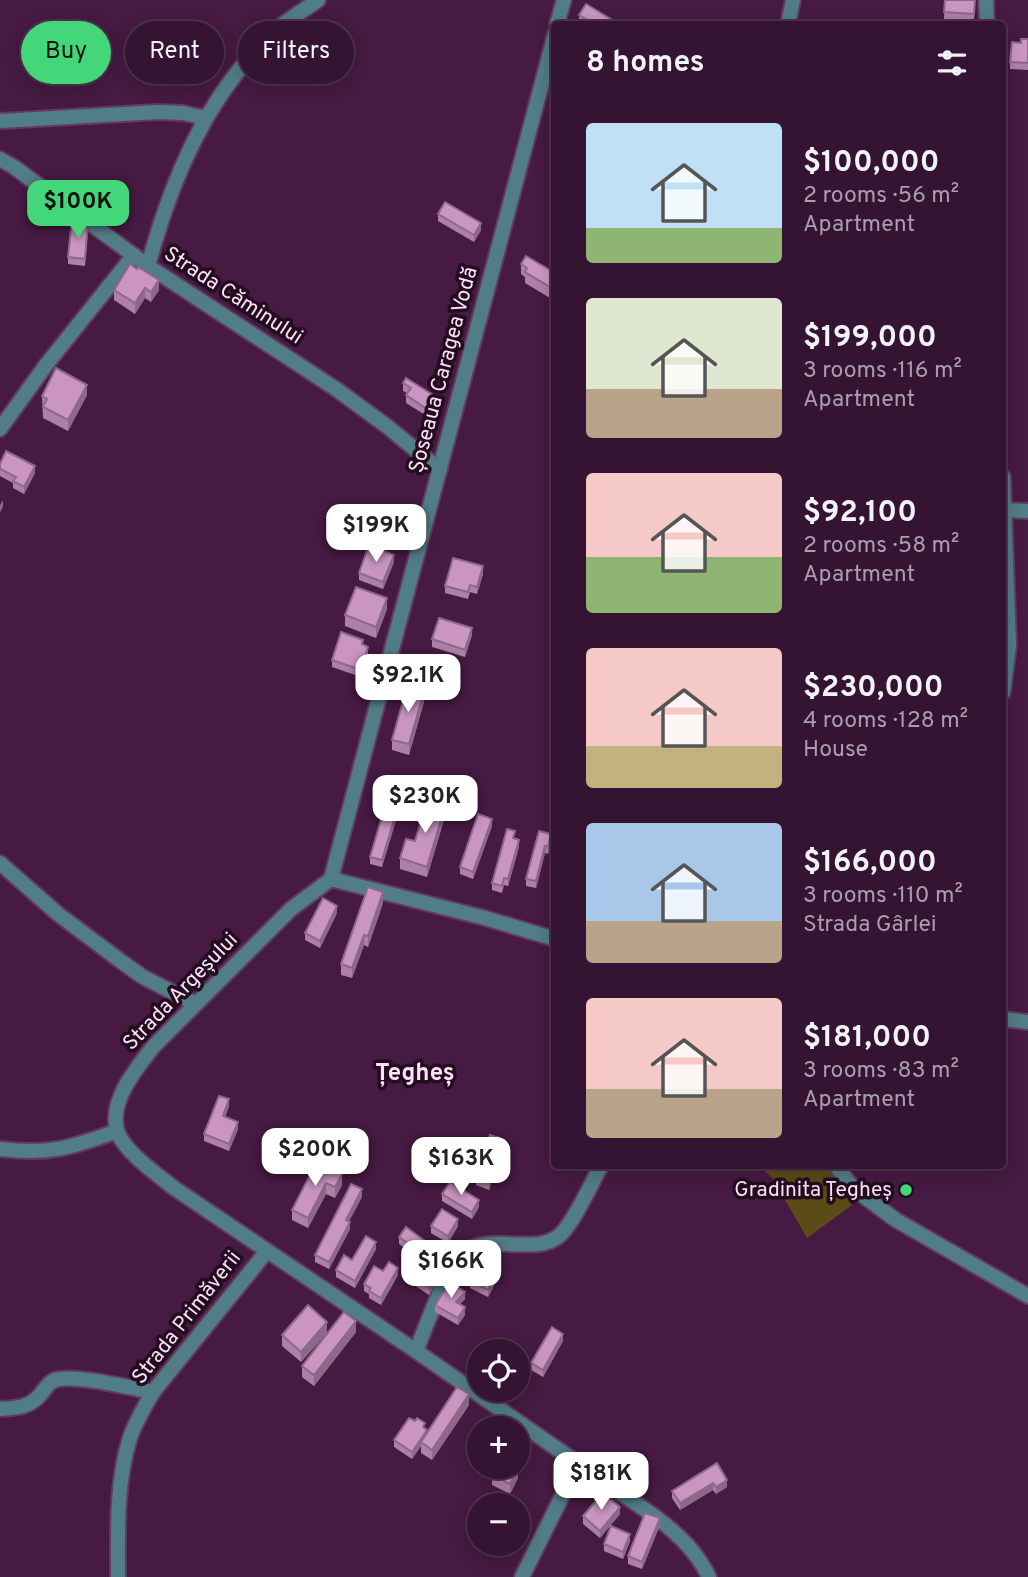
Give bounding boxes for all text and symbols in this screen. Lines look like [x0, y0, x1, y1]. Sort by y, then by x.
chip: Buy [21, 21, 111, 84]
chip: Rent [125, 21, 224, 84]
chip: Filters [238, 21, 354, 84]
icon: filters [933, 44, 971, 82]
text: 8 homes [586, 45, 705, 82]
text: $100,000 [803, 145, 940, 182]
icon: home [642, 151, 726, 235]
pin: $100K [29, 180, 127, 240]
text: 2 rooms · 56 m² [803, 182, 959, 211]
text: $100K [43, 188, 113, 217]
text: Apartment [803, 211, 915, 240]
street label: Strada Căminului [158, 241, 308, 351]
street label: Șoseaua Caragea Vodă [403, 264, 485, 476]
text: $199,000 [803, 320, 937, 357]
icon: home [642, 326, 726, 410]
text: 3 rooms · 116 m² [803, 357, 962, 386]
text: Apartment [803, 386, 915, 415]
text: $92,100 [803, 495, 917, 532]
icon: home [642, 501, 726, 585]
pin: $199K [327, 504, 425, 564]
text: $199K [342, 512, 410, 541]
text: 2 rooms · 58 m² [803, 532, 959, 561]
text: Apartment [803, 561, 915, 590]
pin: $92.1K [351, 654, 465, 714]
text: $92.1K [371, 662, 445, 691]
text: $230,000 [803, 670, 944, 707]
icon: home [642, 676, 726, 760]
text: 4 rooms · 128 m² [803, 707, 968, 736]
text: House [803, 736, 868, 765]
pin: $230K [376, 776, 474, 835]
text: $230K [389, 783, 461, 812]
text: $166,000 [803, 845, 937, 882]
icon: home [642, 851, 726, 935]
text: 3 rooms · 110 m² [803, 882, 963, 911]
text: Strada Gârlei [803, 911, 937, 940]
street label: Strada Argeșului [118, 927, 244, 1057]
text: $181,000 [803, 1020, 931, 1057]
icon: home [642, 1026, 726, 1110]
text: 3 rooms · 83 m² [803, 1057, 959, 1086]
district label: Țegheș [375, 1059, 455, 1089]
text: Apartment [803, 1086, 915, 1115]
pin: $200K [266, 1128, 364, 1188]
text: $200K [278, 1136, 352, 1165]
pin: $163K [412, 1138, 510, 1197]
text: $163K [427, 1145, 495, 1174]
place label: Gradinita Țegheș [734, 1177, 892, 1204]
marker: Gradinita Țegheș [898, 1182, 914, 1198]
pin: $166K [402, 1240, 500, 1300]
street label: Strada Primăverii [126, 1246, 248, 1390]
text: $166K [417, 1248, 485, 1277]
map controls [467, 1339, 530, 1556]
button: locate [467, 1339, 530, 1402]
button: + [467, 1416, 530, 1479]
pin: $181K [552, 1452, 650, 1512]
text: $181K [570, 1460, 632, 1489]
button: − [467, 1493, 530, 1556]

